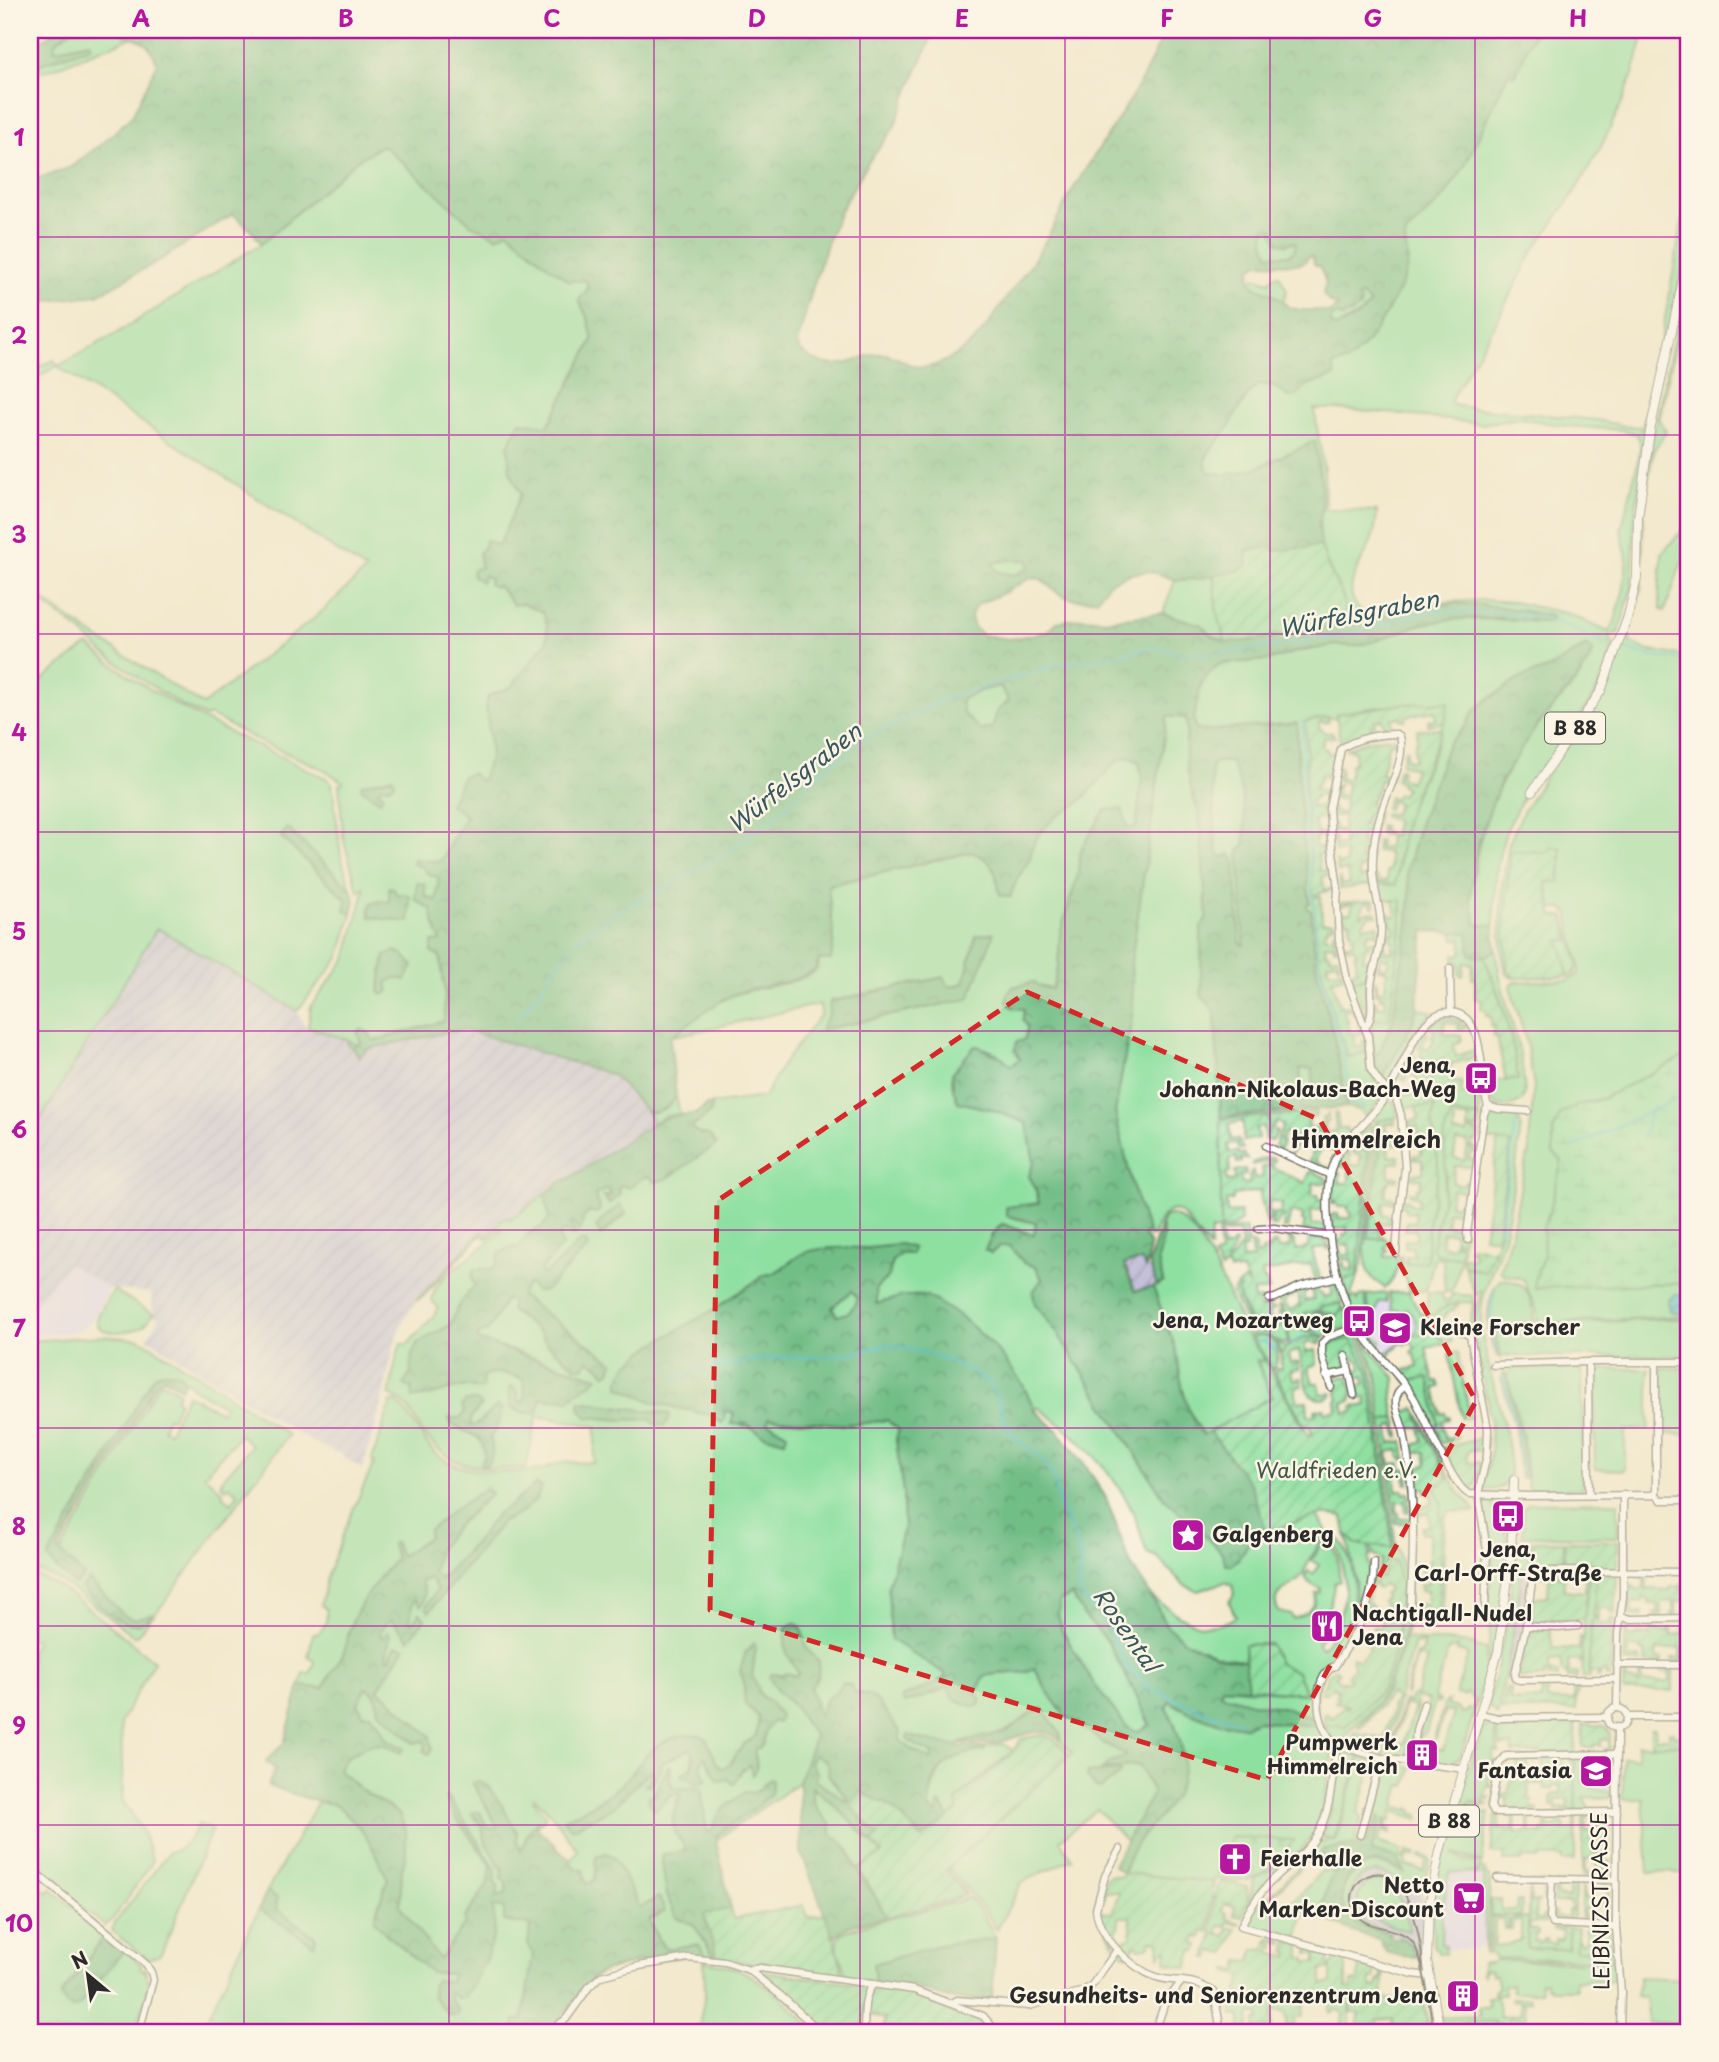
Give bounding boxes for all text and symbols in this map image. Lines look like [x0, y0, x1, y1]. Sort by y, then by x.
text: A [132, 0, 150, 35]
text: B [338, 0, 354, 35]
text: C [543, 0, 561, 35]
text: D [748, 0, 766, 35]
text: E [955, 0, 969, 35]
text: F [1160, 0, 1174, 35]
text: G [1364, 0, 1382, 35]
text: H [1569, 0, 1587, 35]
text: 1 [14, 119, 25, 154]
text: 2 [11, 317, 27, 352]
text: 3 [11, 516, 27, 551]
water label: Würfelsgraben [1276, 580, 1443, 645]
water label: Würfelsgraben [720, 712, 870, 840]
road number: B 88 [1545, 712, 1605, 744]
text: 4 [11, 714, 27, 749]
text: 5 [12, 913, 26, 948]
place label: Jena, Johann-Nikolaus-Bach-Weg [1159, 1048, 1456, 1104]
bus stop icon: Jena, Johann-Nikolaus-Bach-Weg [1462, 1059, 1500, 1097]
text: 6 [11, 1111, 27, 1146]
district label: Himmelreich [1291, 1120, 1441, 1156]
bus stop icon: Jena, Mozartweg [1340, 1302, 1378, 1340]
place label: Jena, Mozartweg [1153, 1303, 1334, 1335]
school or university icon: Kleine Forscher [1376, 1309, 1414, 1347]
text: 7 [12, 1310, 26, 1345]
place label: Kleine Forscher [1420, 1310, 1580, 1342]
park label: Waldfrieden e.V. [1256, 1453, 1418, 1485]
bus stop icon: Jena, Carl-Orff-Straße [1489, 1497, 1527, 1535]
text: 8 [12, 1508, 26, 1543]
place icon: Galgenberg [1169, 1516, 1207, 1554]
place label: Galgenberg [1212, 1517, 1334, 1549]
place label: Jena, Carl-Orff-Straße [1414, 1532, 1602, 1588]
water label: Rosental [1085, 1580, 1171, 1681]
place label: Nachtigall-Nudel Jena [1352, 1596, 1532, 1652]
restaurant icon: Nachtigall-Nudel Jena [1308, 1607, 1346, 1645]
text: 9 [12, 1707, 26, 1742]
place label: Pumpwerk Himmelreich [1266, 1725, 1398, 1781]
building icon: Pumpwerk Himmelreich [1403, 1736, 1441, 1774]
school or university icon: Fantasia [1577, 1752, 1615, 1790]
place label: Fantasia [1477, 1753, 1573, 1785]
road number: B 88 [1419, 1806, 1479, 1837]
street label: LEIBNIZSTRASSE [1581, 1812, 1617, 1990]
church icon: Feierhalle [1216, 1840, 1254, 1878]
place label: Feierhalle [1260, 1841, 1362, 1873]
place label: Netto Marken-Discount [1259, 1868, 1444, 1924]
supermarket icon: Netto Marken-Discount [1450, 1879, 1488, 1917]
text: 10 [5, 1905, 33, 1940]
north arrow [52, 1940, 122, 2010]
text: N [66, 1943, 93, 1975]
building icon: Gesundheits- und Seniorenzentrum Jena [1444, 1977, 1482, 2015]
place label: Gesundheits- und Seniorenzentrum Jena [1009, 1978, 1438, 2010]

